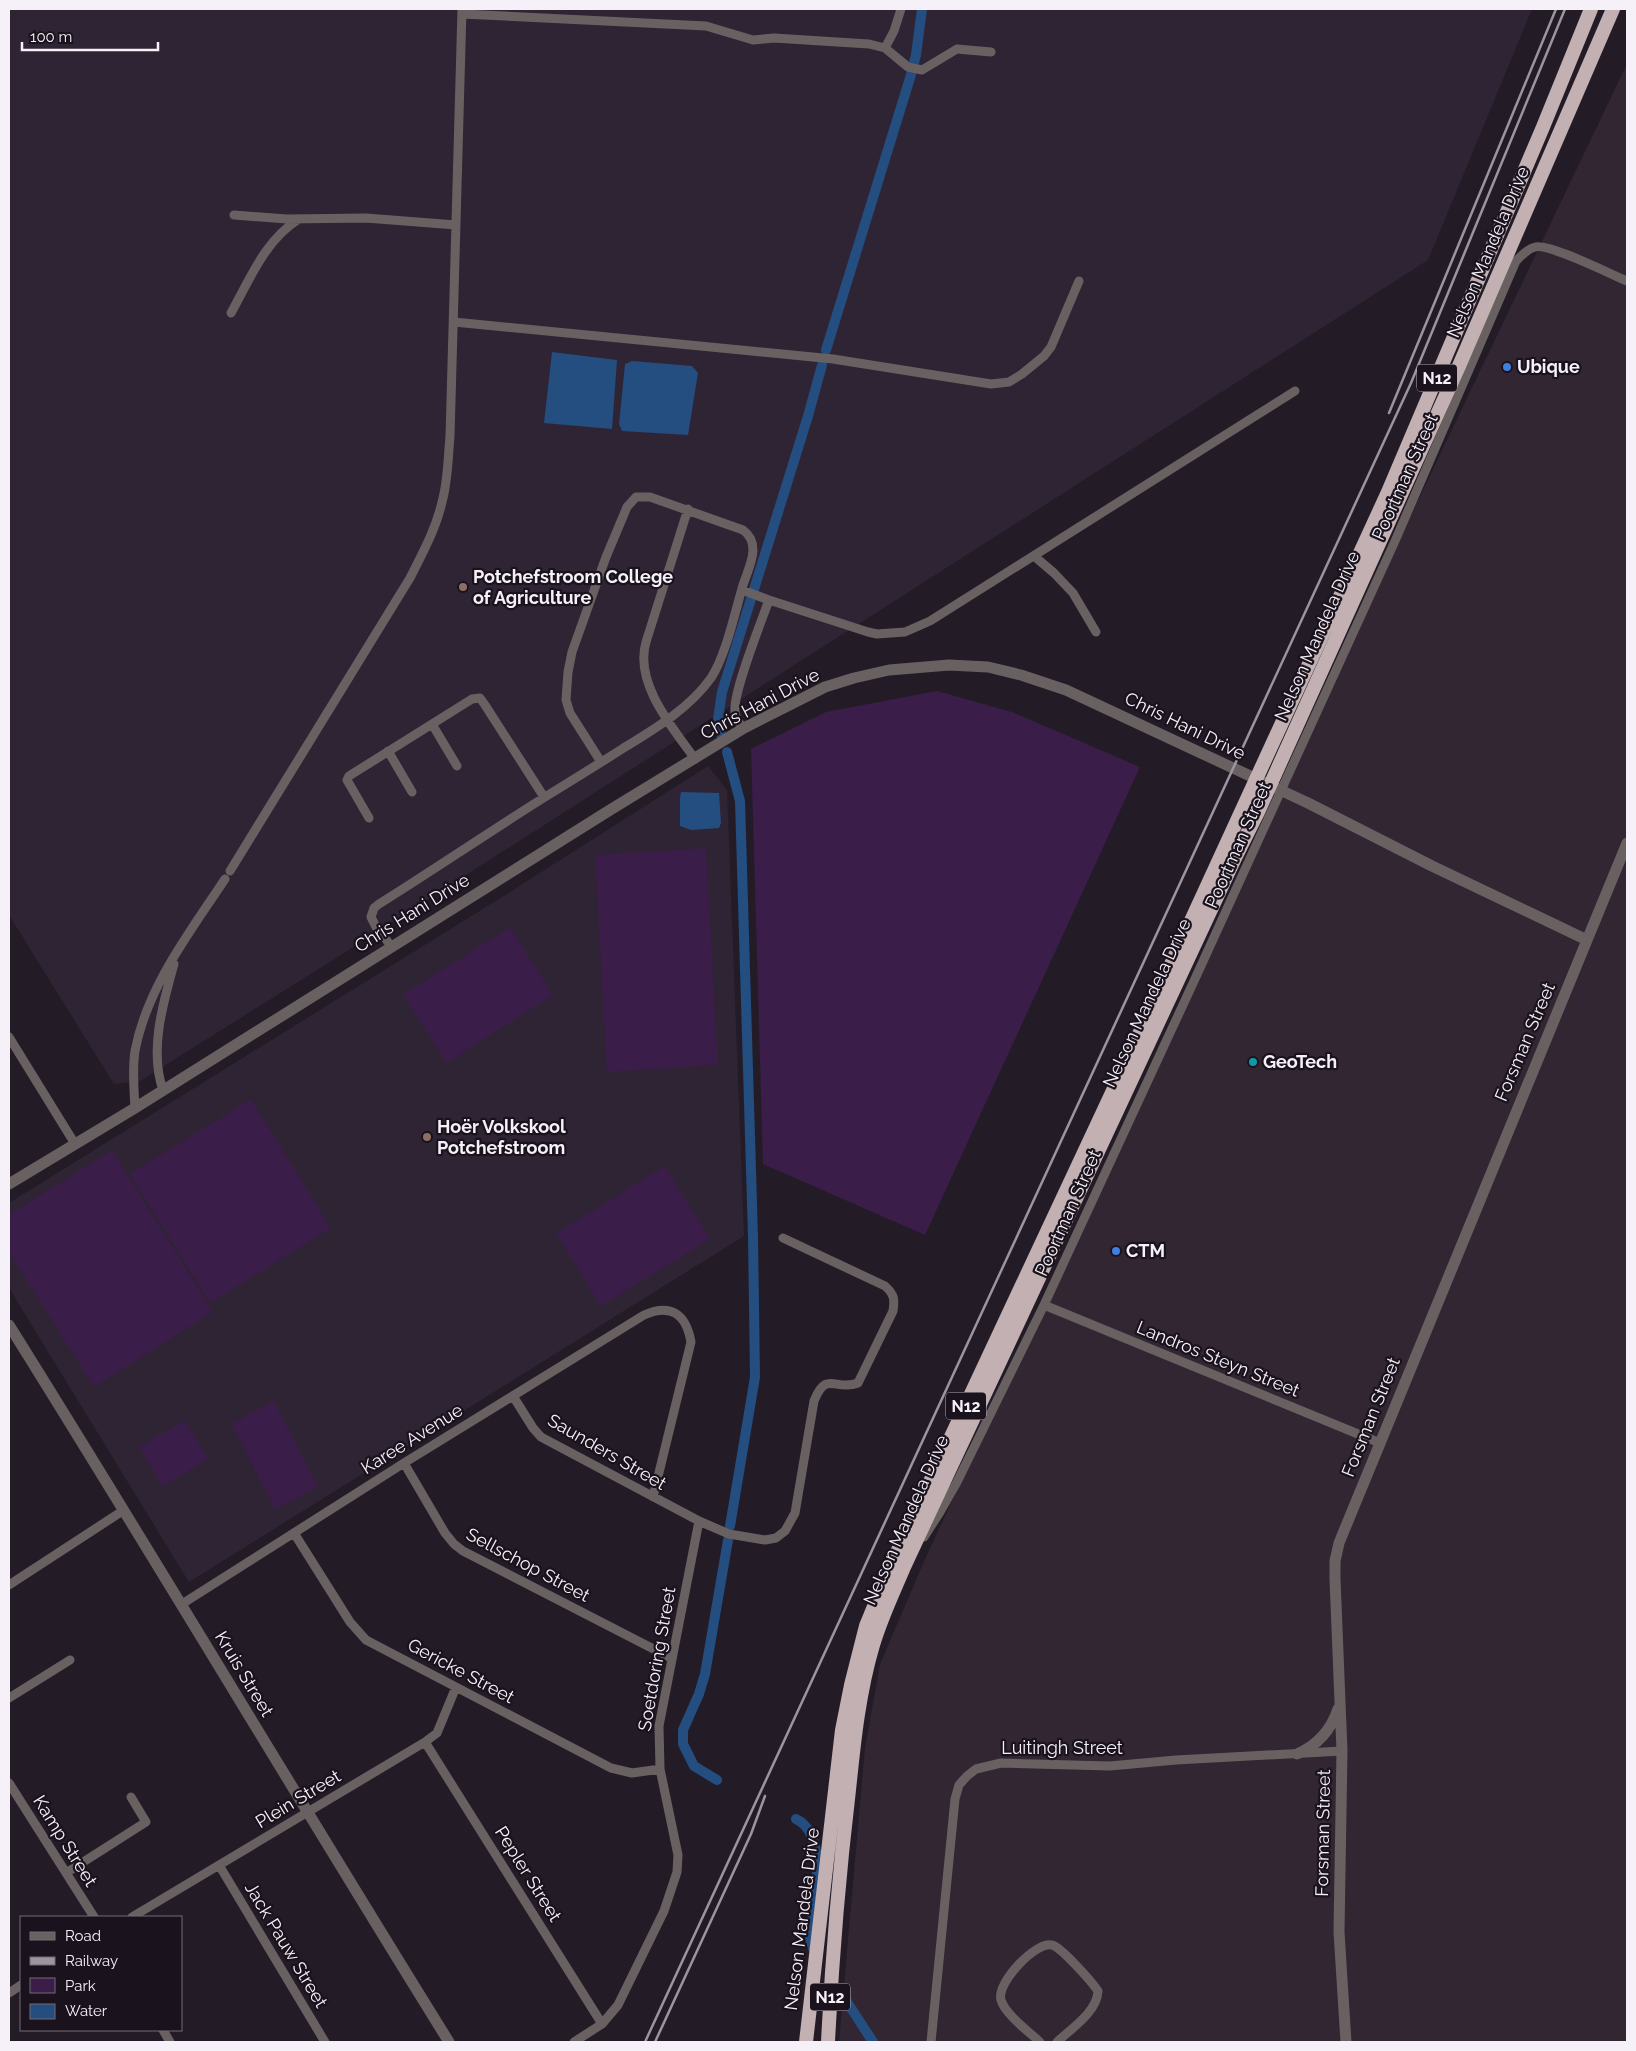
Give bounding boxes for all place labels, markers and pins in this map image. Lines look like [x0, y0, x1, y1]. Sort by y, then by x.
place label: Ubique [1517, 356, 1580, 377]
marker: Ubique [1501, 361, 1513, 373]
place label: Potchefstroom College of Agriculture [473, 566, 673, 608]
marker: Potchefstroom College of Agriculture [457, 581, 469, 593]
place label: GeoTech [1263, 1051, 1337, 1072]
marker: GeoTech [1247, 1056, 1259, 1068]
place label: Hoër Volkskool Potchefstroom [437, 1116, 566, 1158]
marker: Hoër Volkskool Potchefstroom [421, 1131, 433, 1143]
place label: CTM [1126, 1240, 1165, 1261]
marker: CTM [1110, 1245, 1122, 1257]

